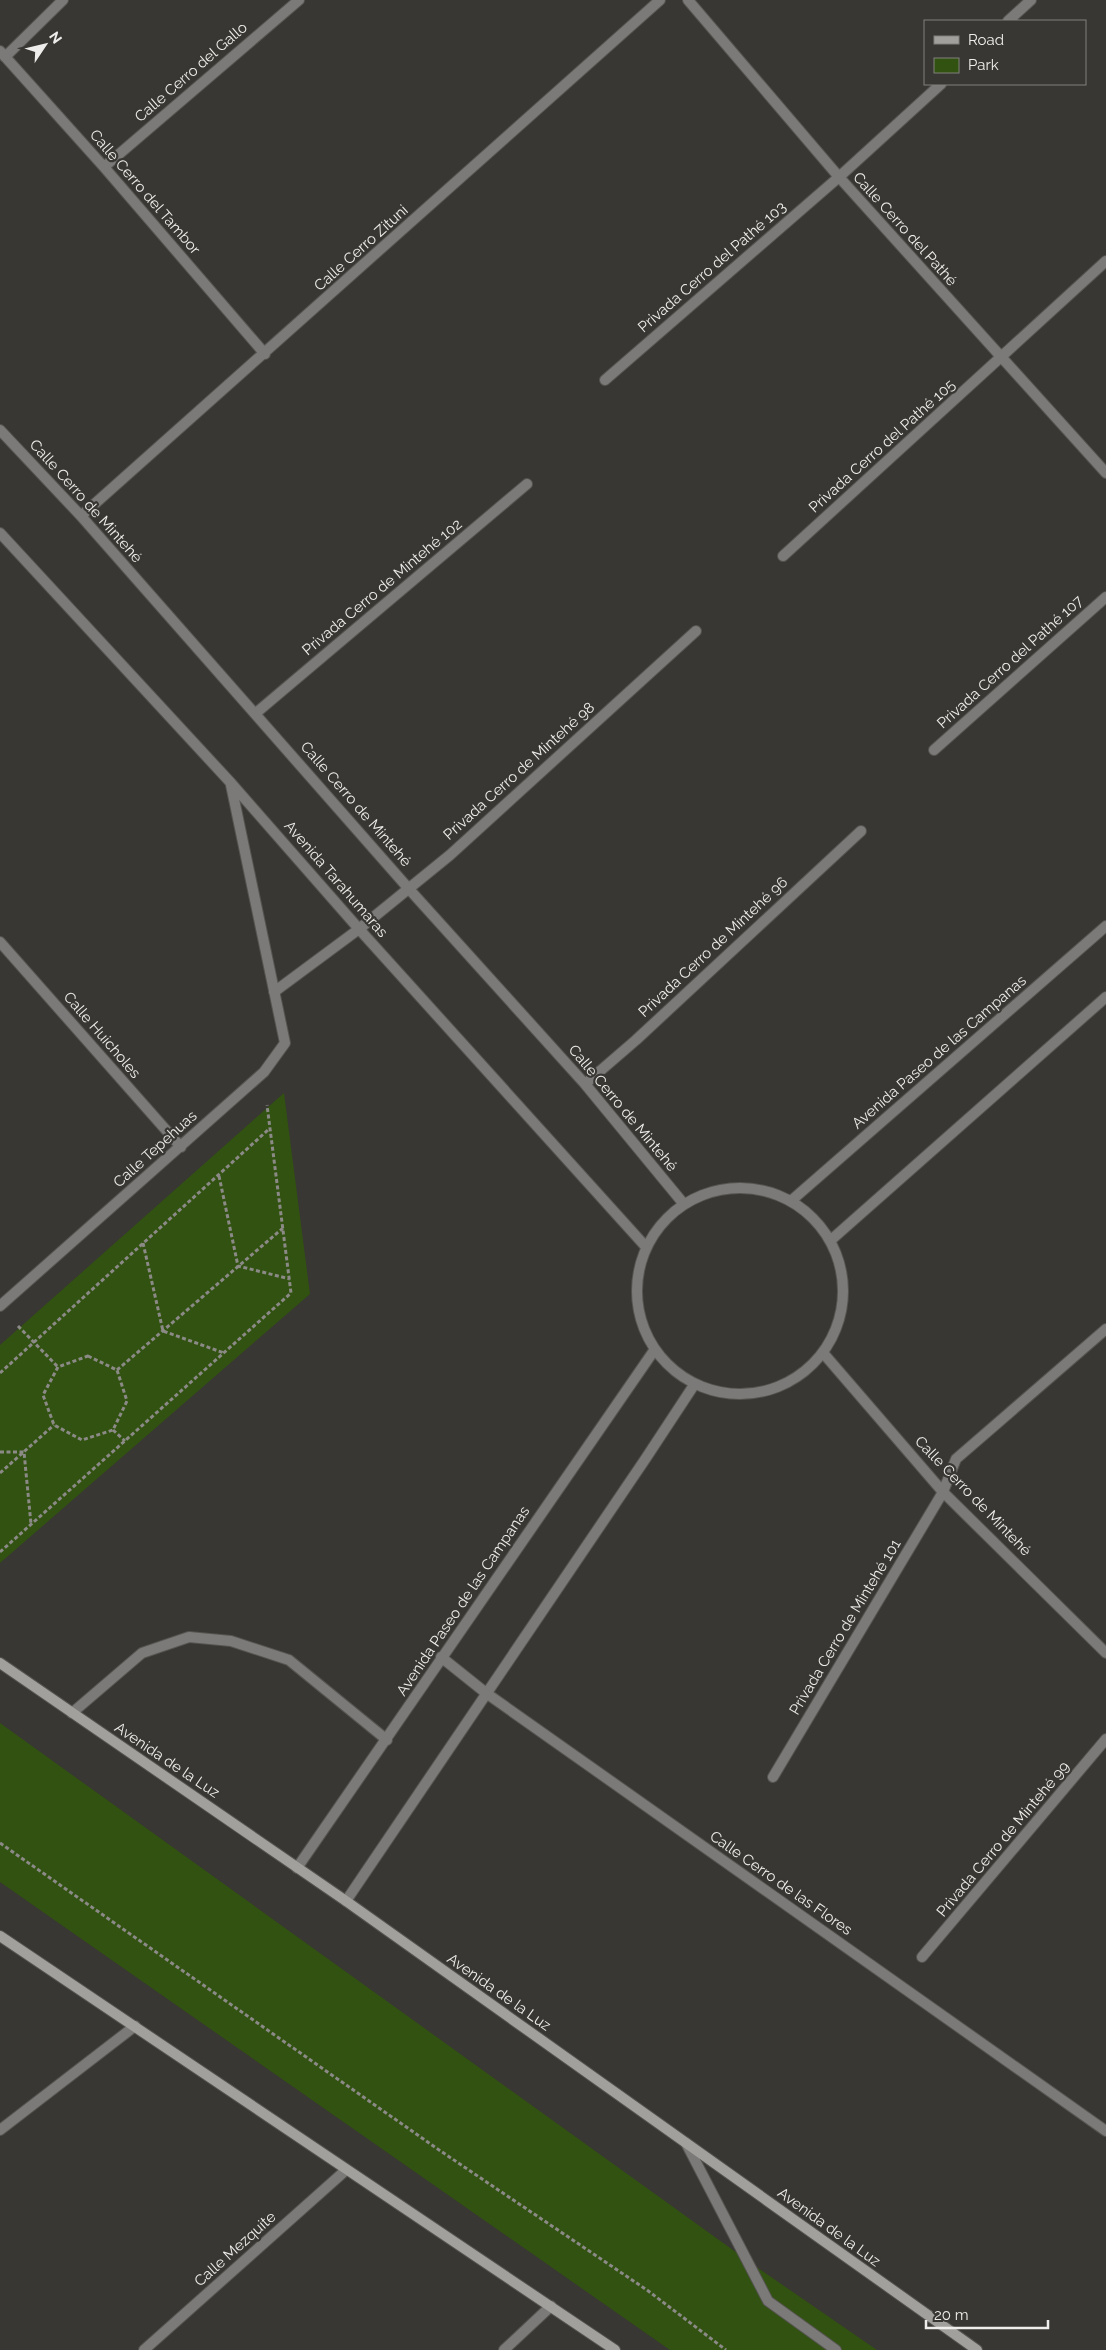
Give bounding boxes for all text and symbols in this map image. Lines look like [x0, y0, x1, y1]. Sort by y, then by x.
street label: Calle Cerro del Gallo [131, 18, 251, 126]
north arrow [20, 20, 70, 70]
legend [924, 20, 1086, 85]
text: N [46, 29, 65, 47]
text: Road [968, 31, 1004, 49]
text: Park [968, 56, 999, 74]
street label: Calle Cerro del Tambor [86, 126, 205, 259]
street label: Calle Cerro del Pathé [849, 168, 961, 290]
street label: Privada Cerro del Pathé 103 [634, 198, 790, 336]
street label: Calle Cerro Zituni [310, 201, 412, 295]
street label: Privada Cerro del Pathé 105 [805, 376, 959, 516]
street label: Calle Cerro de Mintehé [26, 436, 146, 567]
street label: Privada Cerro de Mintehé 102 [299, 515, 466, 659]
street label: Privada Cerro del Pathé 107 [933, 592, 1087, 732]
street label: Privada Cerro de Mintehé 98 [440, 698, 598, 844]
street label: Calle Cerro de Mintehé [297, 738, 415, 870]
street label: Avenida Tarahumaras [280, 817, 392, 941]
street label: Privada Cerro de Mintehé 96 [635, 873, 791, 1021]
street label: Avenida Paseo de las Campanas [848, 971, 1030, 1133]
street label: Calle Huicholes [60, 988, 144, 1082]
street label: Calle Cerro de Mintehé [565, 1041, 681, 1175]
street label: Calle Tepehuas [110, 1107, 200, 1191]
street label: Calle Cerro de Mintehé [911, 1432, 1035, 1560]
street label: Avenida Paseo de las Campanas [393, 1503, 533, 1699]
street label: Privada Cerro de Mintehé 101 [785, 1536, 905, 1718]
street label: Avenida de la Luz [111, 1718, 223, 1802]
street label: Privada Cerro de Mintehé 99 [933, 1758, 1073, 1920]
street label: Calle Cerro de las Flores [706, 1827, 856, 1939]
street label: Avenida de la Luz [444, 1949, 554, 2035]
street label: Avenida de la Luz [774, 2184, 884, 2270]
street label: Calle Mezquite [191, 2208, 280, 2290]
scale bar [926, 2298, 1048, 2330]
text: 20 m [934, 2306, 969, 2324]

